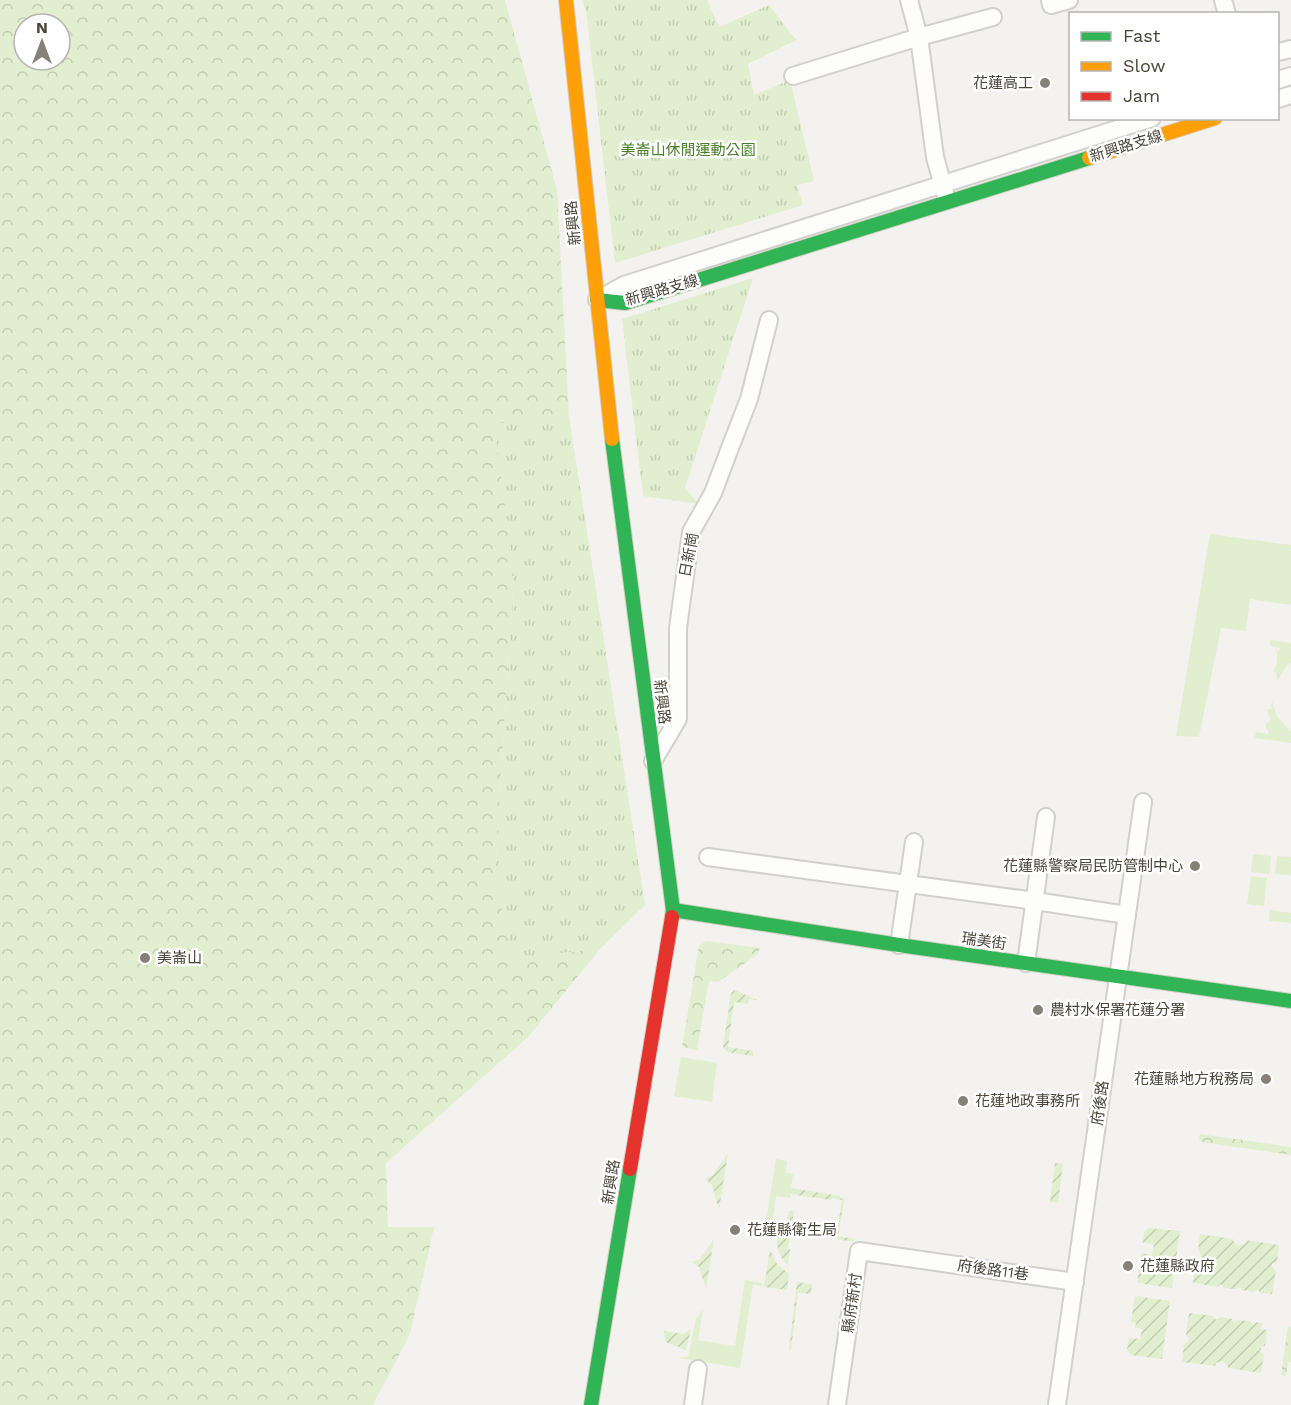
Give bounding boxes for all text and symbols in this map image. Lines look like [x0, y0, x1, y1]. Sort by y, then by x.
north arrow [12, 12, 72, 72]
legend [1069, 12, 1279, 120]
text: N [36, 18, 48, 37]
text: Fast [1123, 25, 1161, 46]
text: Slow [1123, 55, 1166, 76]
place label: 花蓮高工 [973, 74, 1033, 92]
marker: 花蓮高工 [1038, 76, 1052, 90]
text: Jam [1123, 85, 1160, 106]
street label: 新興路支線 [1087, 126, 1165, 166]
park label: 美崙山休閒運動公園 [620, 141, 756, 159]
street label: 新興路 [562, 200, 584, 246]
street label: 新興路支線 [623, 271, 701, 309]
street label: 日新崗 [676, 531, 702, 579]
street label: 新興路 [650, 679, 674, 725]
place label: 花蓮縣警察局民防管制中心 [1003, 857, 1183, 875]
marker: 花蓮縣警察局民防管制中心 [1188, 859, 1202, 873]
street label: 瑞美街 [960, 929, 1008, 953]
place label: 美崙山 [157, 949, 202, 967]
marker: 美崙山 [138, 951, 152, 965]
place label: 農村水保署花蓮分署 [1050, 1001, 1185, 1019]
marker: 農村水保署花蓮分署 [1031, 1003, 1045, 1017]
place label: 花蓮縣地方稅務局 [1134, 1070, 1254, 1088]
marker: 花蓮縣地方稅務局 [1259, 1072, 1273, 1086]
street label: 府後路 [1088, 1079, 1112, 1127]
place label: 花蓮地政事務所 [975, 1092, 1080, 1110]
marker: 花蓮地政事務所 [956, 1094, 970, 1108]
street label: 新興路 [599, 1158, 623, 1206]
place label: 花蓮縣衛生局 [747, 1221, 837, 1239]
marker: 花蓮縣衛生局 [728, 1223, 742, 1237]
street label: 府後路11巷 [956, 1256, 1030, 1284]
place label: 花蓮縣政府 [1140, 1257, 1215, 1275]
marker: 花蓮縣政府 [1121, 1259, 1135, 1273]
street label: 縣府新村 [839, 1272, 865, 1334]

